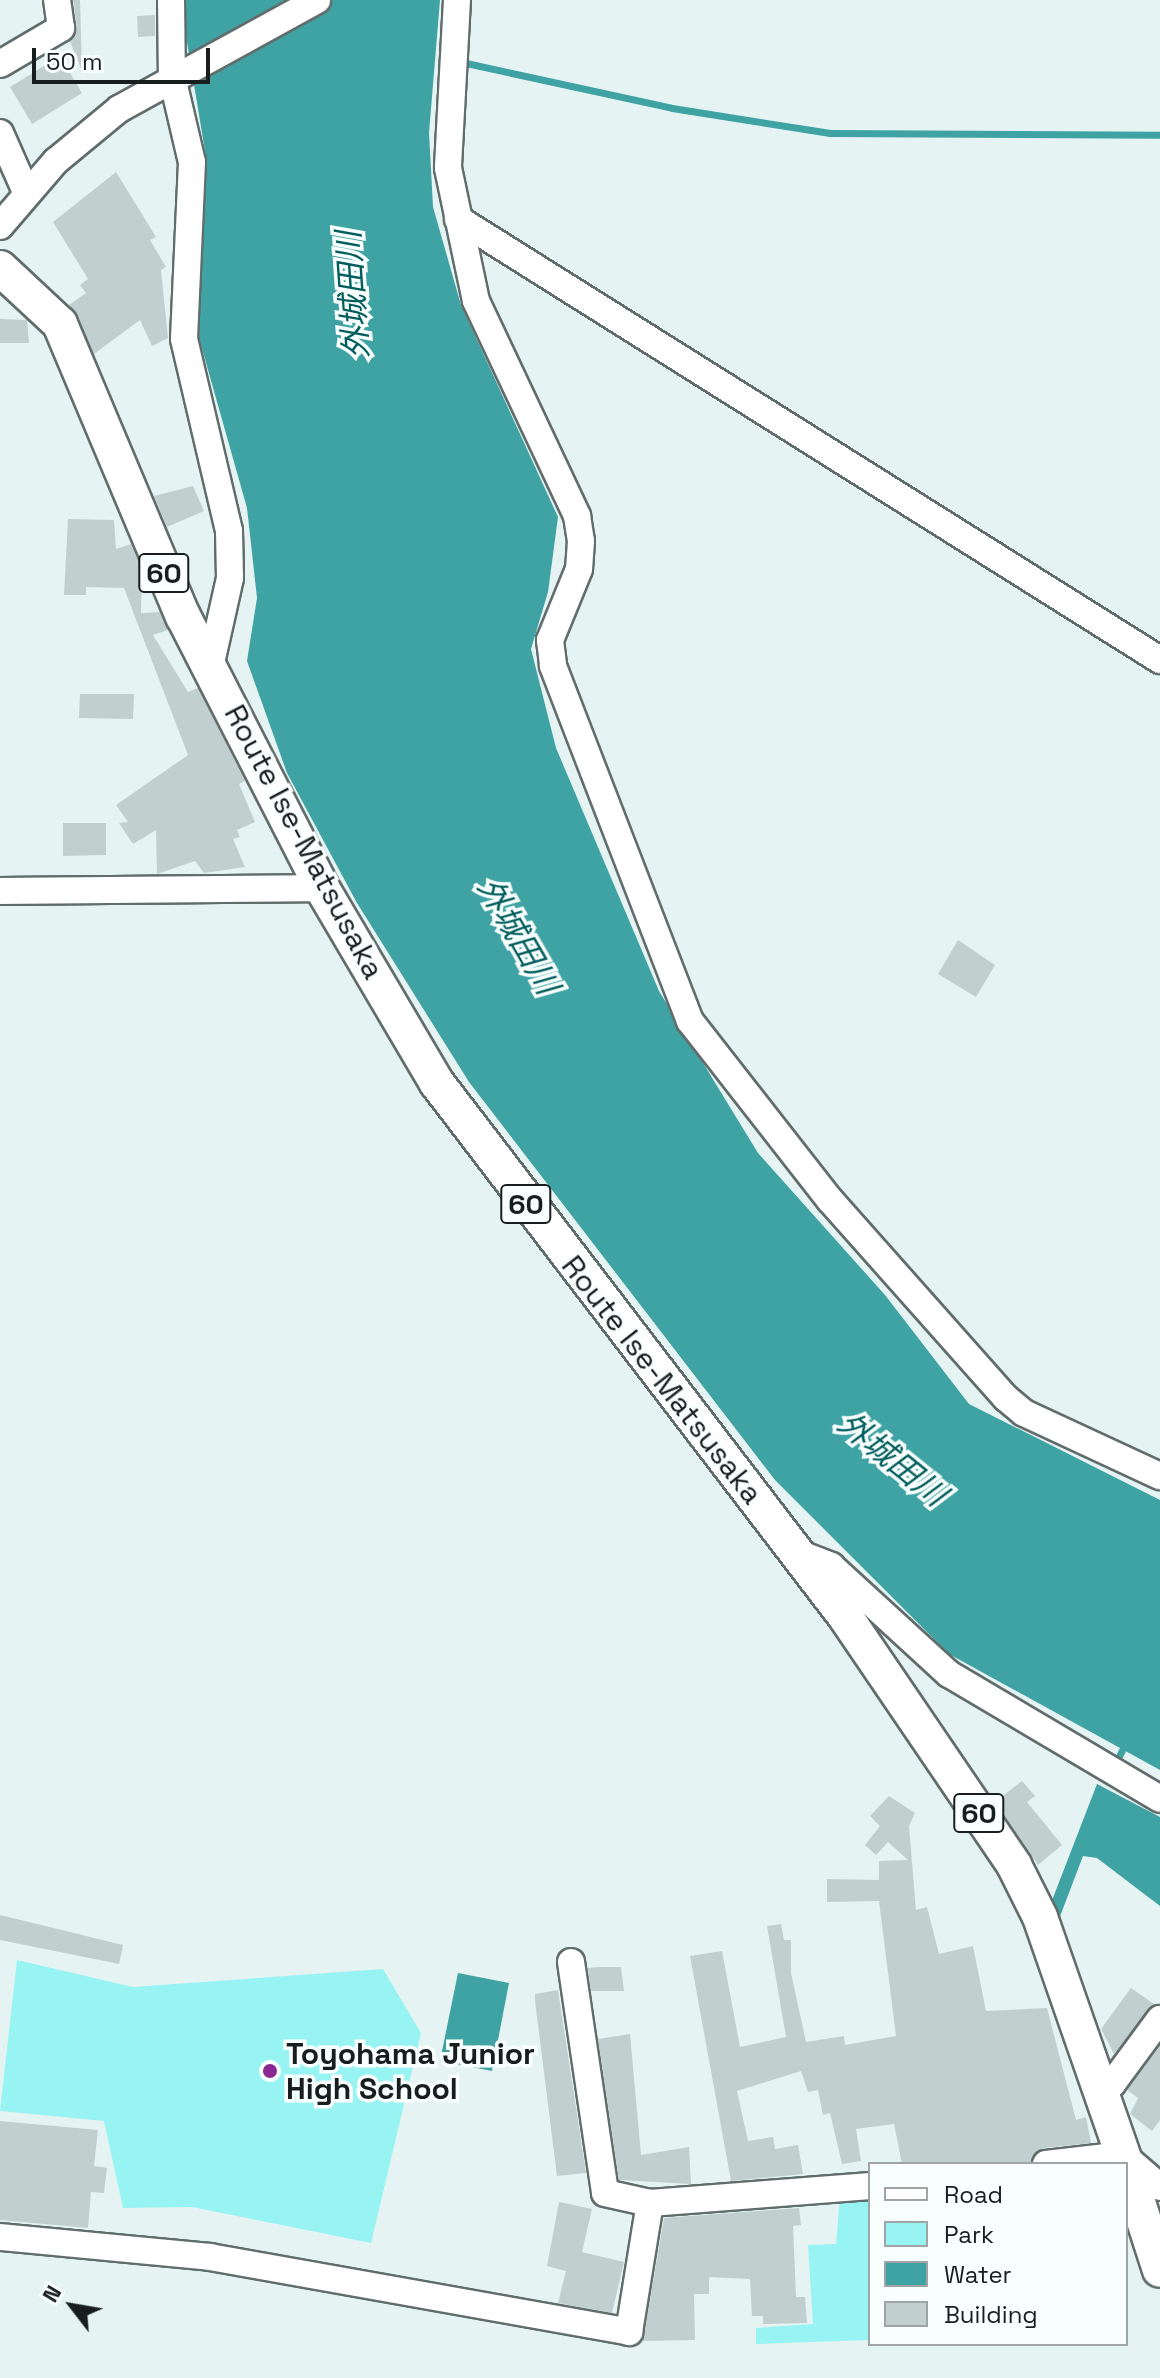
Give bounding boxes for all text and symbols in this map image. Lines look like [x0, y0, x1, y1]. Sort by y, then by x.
scale bar [36, 32, 214, 82]
text: 50 m [46, 46, 103, 77]
water label: 外城田川 [329, 230, 377, 360]
road number: 60 [138, 549, 190, 597]
street label: Route Ise-Matsusaka [216, 699, 392, 985]
water label: 外城田川 [469, 871, 567, 1001]
road number: 60 [500, 1180, 552, 1228]
street label: Route Ise-Matsusaka [554, 1249, 770, 1511]
water label: 外城田川 [830, 1404, 954, 1514]
road number: 60 [953, 1789, 1005, 1837]
place label: Toyohama Junior High School [286, 2036, 535, 2106]
marker: Toyohama Junior High School [261, 2062, 279, 2080]
legend [868, 2162, 1128, 2346]
text: Road [944, 2179, 1003, 2210]
text: Park [944, 2219, 994, 2250]
text: Water [944, 2259, 1012, 2290]
north arrow [32, 2266, 112, 2346]
text: N [36, 2280, 67, 2307]
text: Building [944, 2299, 1038, 2330]

